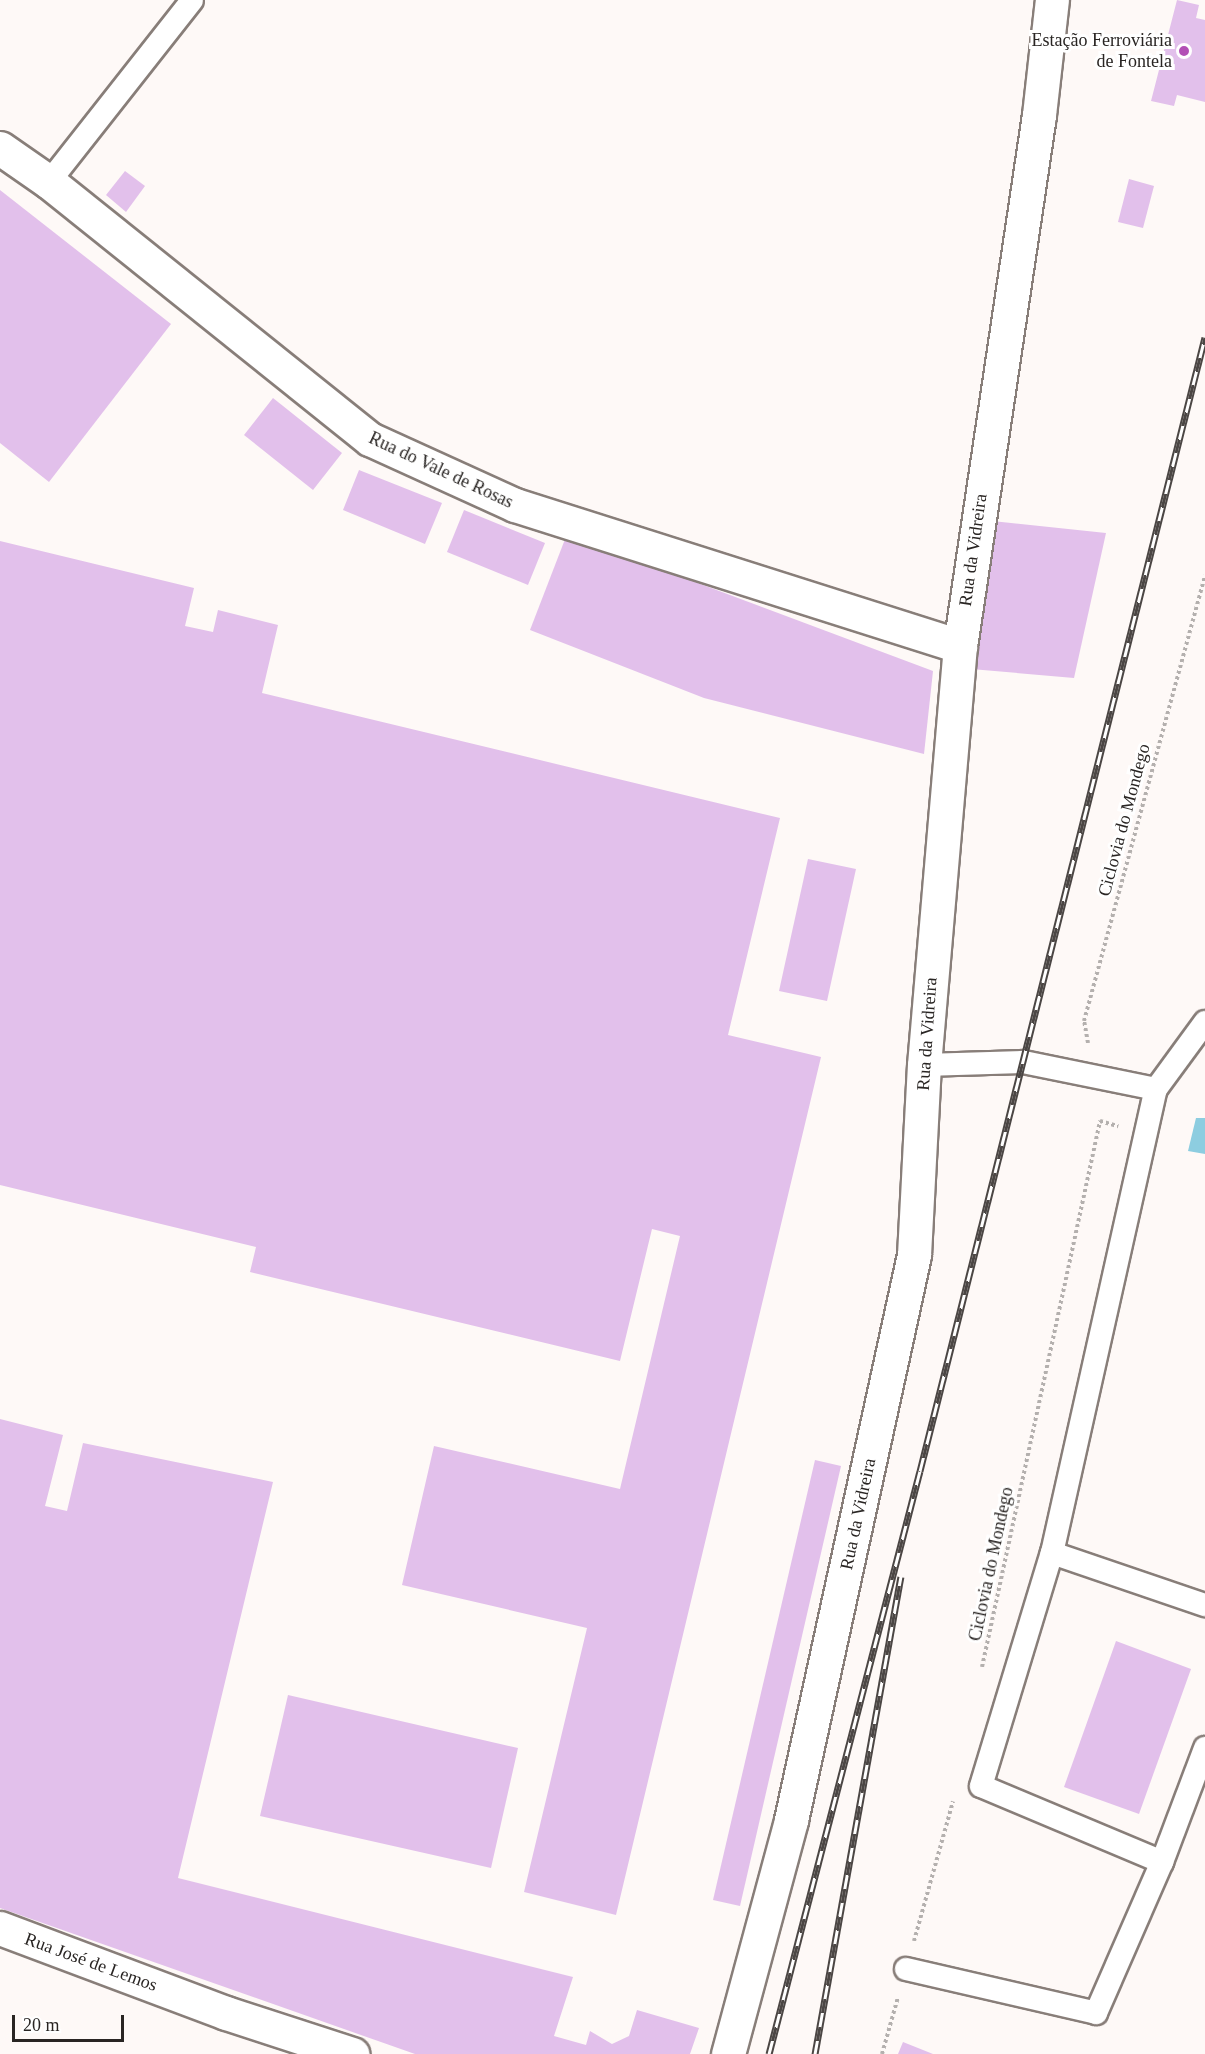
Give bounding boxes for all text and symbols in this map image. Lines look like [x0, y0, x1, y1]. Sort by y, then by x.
place label: Estação Ferroviária de Fontela [1032, 30, 1172, 72]
marker: Estação Ferroviária de Fontela [1177, 44, 1191, 58]
street label: Rua do Vale de Rosas [365, 427, 517, 513]
street label: Rua da Vidreira [954, 492, 992, 608]
street label: Ciclovia do Mondego [1093, 741, 1155, 899]
street label: Rua da Vidreira [912, 976, 942, 1092]
street label: Rua da Vidreira [836, 1456, 880, 1572]
street label: Ciclovia do Mondego [964, 1485, 1018, 1643]
street label: Rua José de Lemos [22, 1928, 160, 1996]
scale bar [15, 2003, 128, 2041]
text: 20 m [23, 2015, 60, 2035]

